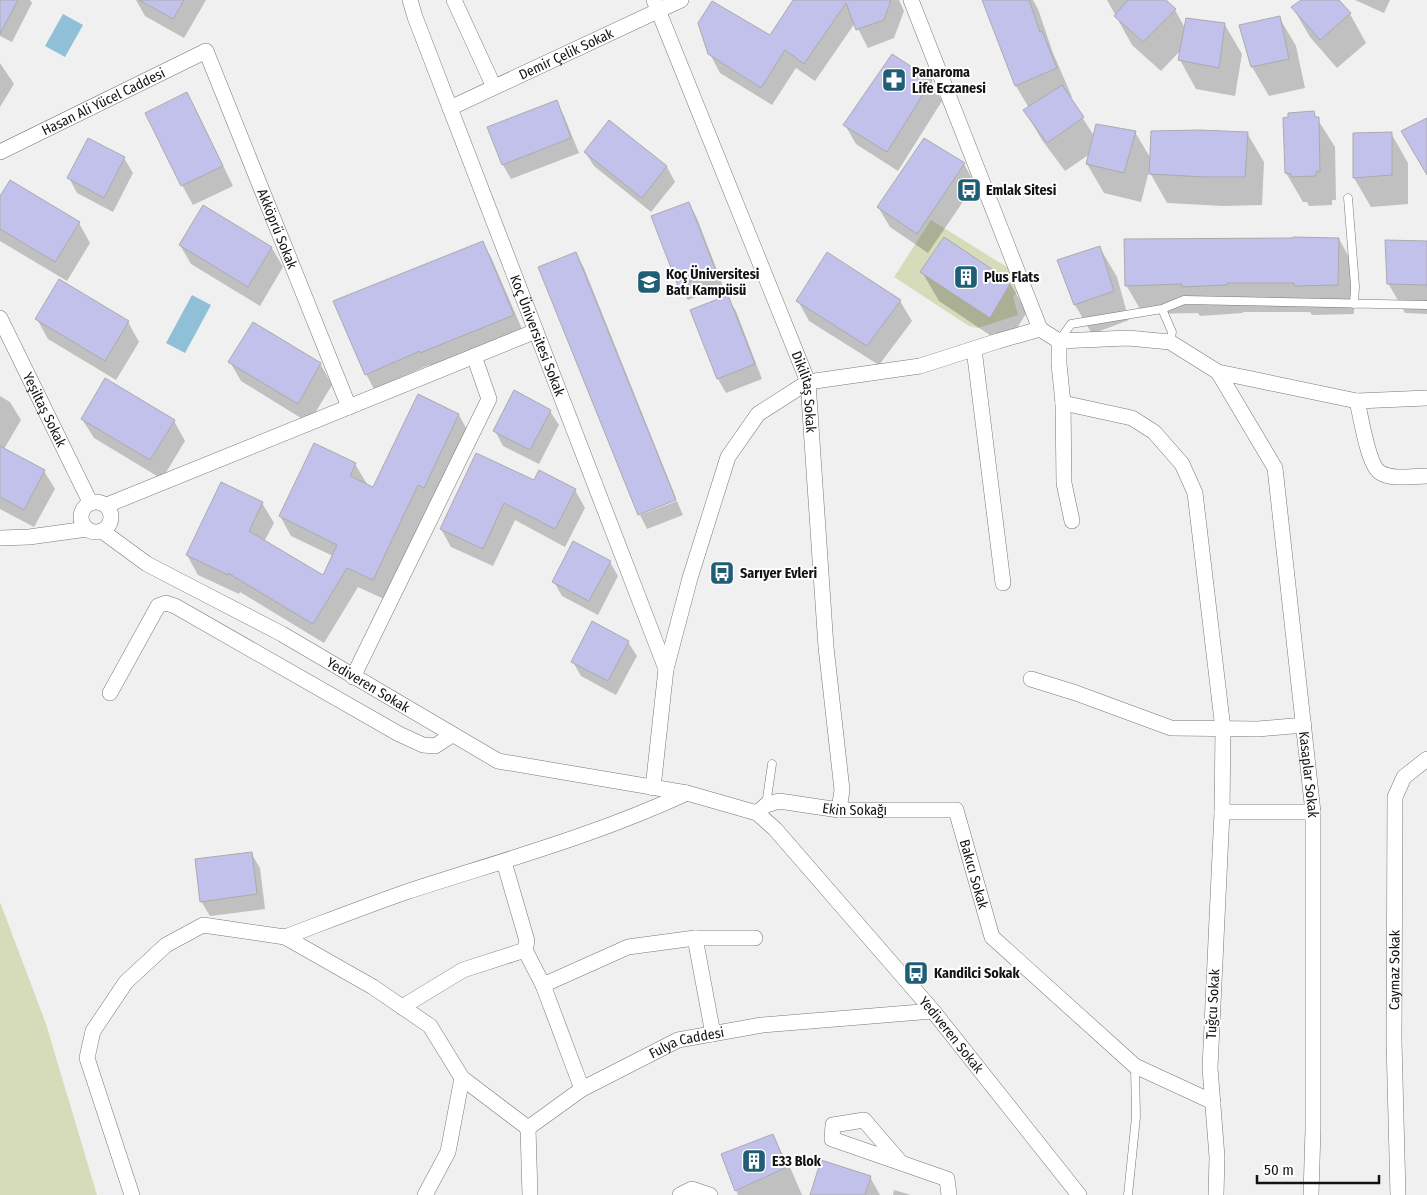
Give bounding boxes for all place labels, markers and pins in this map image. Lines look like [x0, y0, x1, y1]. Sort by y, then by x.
place label: Panaroma Life Eczanesi [912, 64, 986, 97]
pharmacy icon: Panaroma Life Eczanesi [881, 67, 907, 93]
bus stop icon: Emlak Sitesi [956, 177, 982, 203]
place label: Emlak Sitesi [986, 182, 1057, 199]
building icon: Plus Flats [953, 264, 979, 290]
place label: Koç Üniversitesi Batı Kampüsü [666, 265, 760, 299]
school or university icon: Koç Üniversitesi Batı Kampüsü [636, 269, 662, 295]
place label: Plus Flats [984, 269, 1039, 286]
bus stop icon: Sarıyer Evleri [709, 560, 735, 586]
place label: Sarıyer Evleri [740, 565, 818, 582]
bus stop icon: Kandilci Sokak [903, 960, 929, 986]
place label: Kandilci Sokak [934, 965, 1021, 982]
building icon: E33 Blok [741, 1148, 767, 1174]
place label: E33 Blok [772, 1153, 822, 1170]

